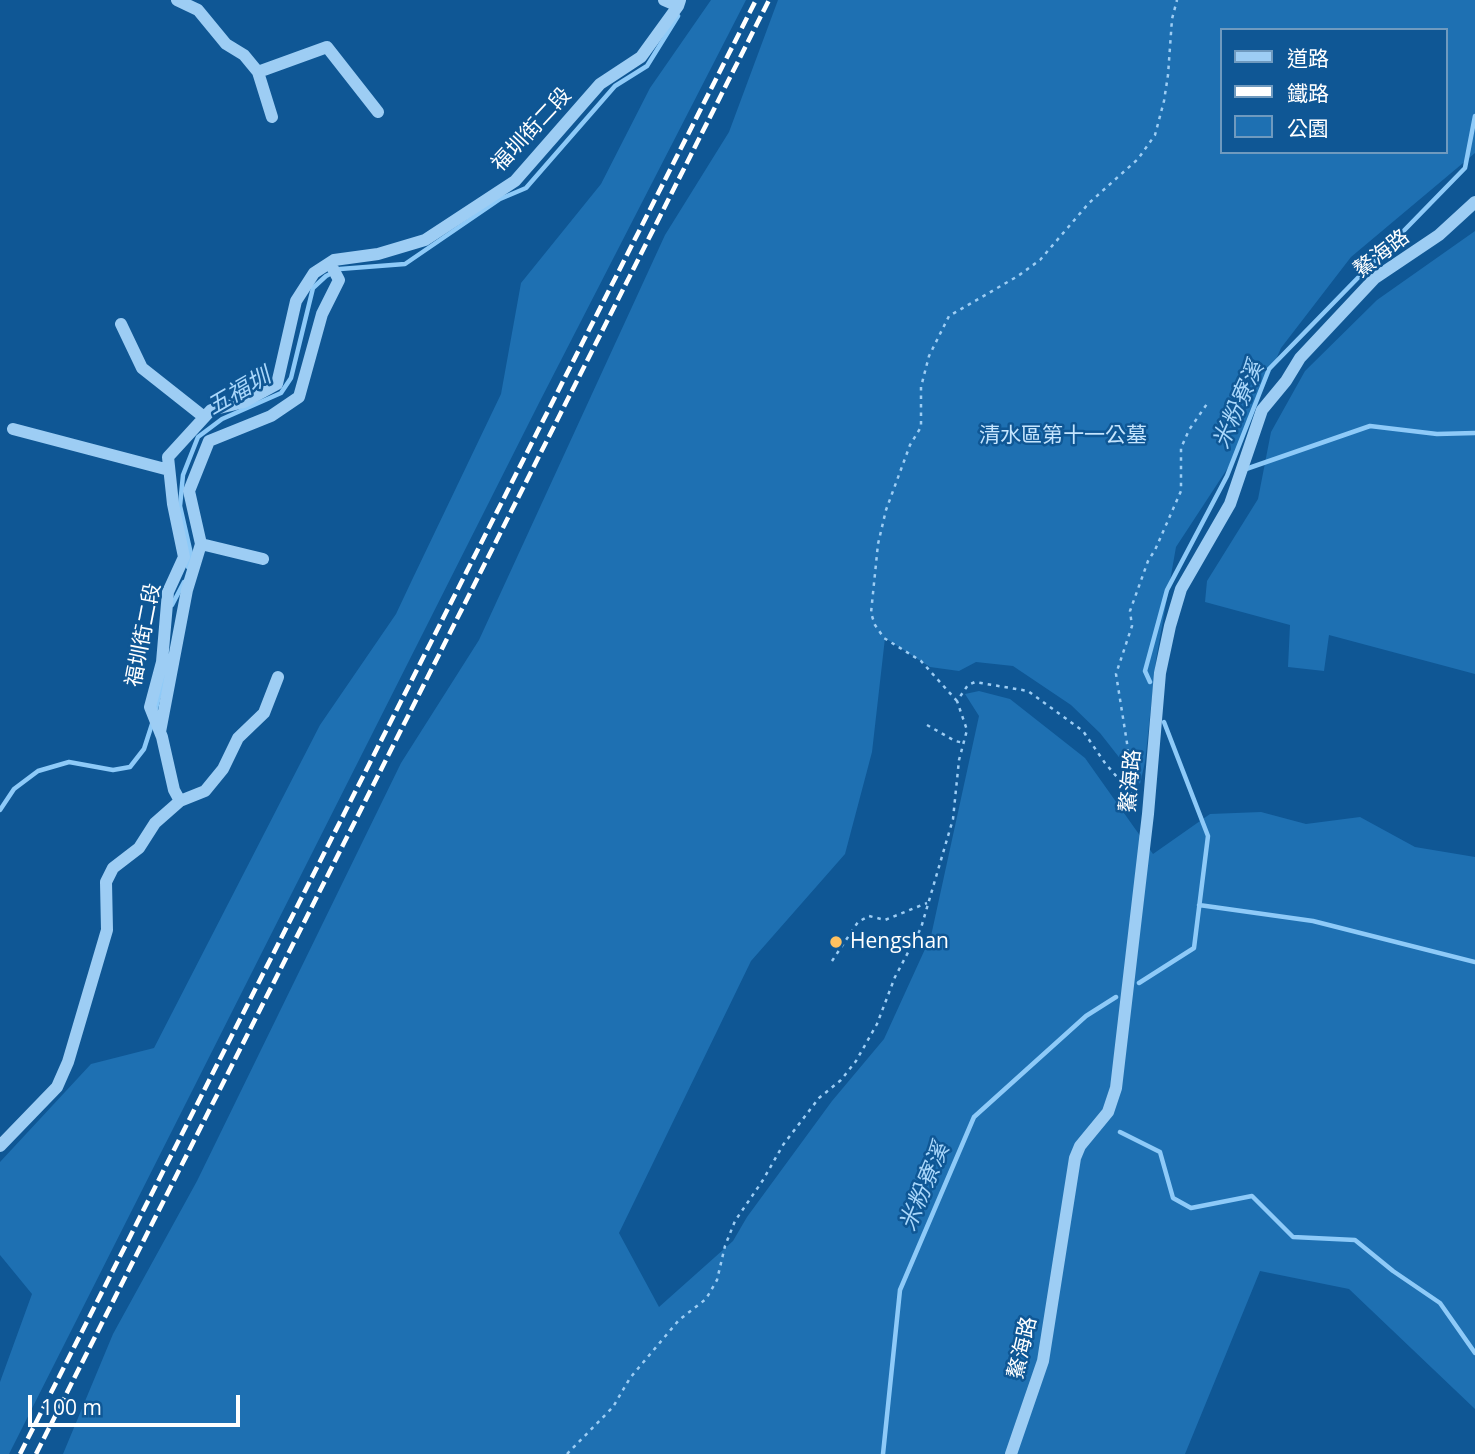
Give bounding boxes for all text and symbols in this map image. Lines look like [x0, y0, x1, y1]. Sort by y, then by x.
legend [1220, 28, 1447, 154]
text: 道路 [1287, 44, 1329, 72]
text: 鐵路 [1287, 79, 1329, 107]
street label: 福圳街二段 [487, 83, 577, 177]
text: 公園 [1287, 114, 1329, 142]
street label: 鰲海路 [1349, 225, 1415, 283]
water label: 米粉寮溪 [1208, 357, 1270, 453]
water label: 五福圳 [202, 363, 276, 421]
park label: 清水區第十一公墓 [979, 423, 1147, 449]
street label: 福圳街二段 [122, 581, 166, 689]
street label: 鰲海路 [1116, 749, 1146, 813]
place label: Hengshan [850, 929, 949, 955]
marker: Hengshan [828, 934, 844, 950]
water label: 米粉寮溪 [894, 1139, 956, 1235]
street label: 鰲海路 [1004, 1314, 1042, 1382]
scale bar [32, 1380, 243, 1424]
text: 100 m [41, 1393, 102, 1421]

